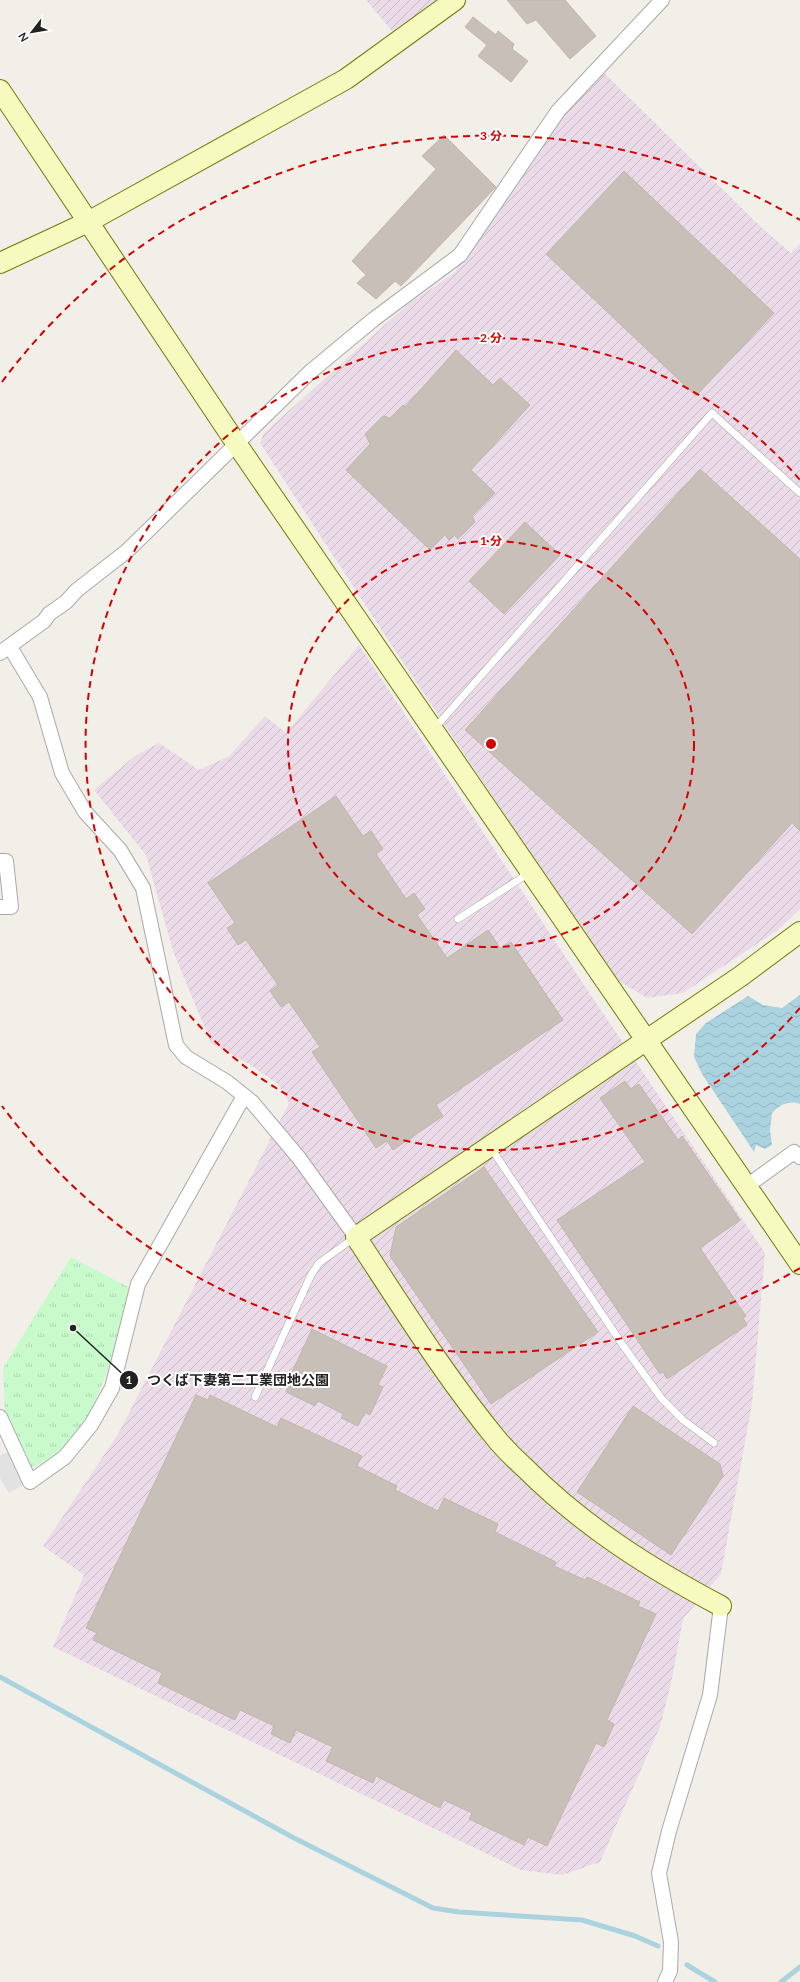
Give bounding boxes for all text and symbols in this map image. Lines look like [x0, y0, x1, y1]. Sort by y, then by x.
north arrow [12, 12, 52, 52]
text: N [15, 30, 31, 44]
text: 3 分 [480, 128, 502, 143]
text: 2 分 [480, 330, 502, 345]
text: 1 分 [480, 533, 502, 548]
centre of rings [484, 737, 498, 751]
callout: つくば下妻第二工業団地公園 [119, 1367, 337, 1393]
text: つくば下妻第二工業団地公園 [147, 1371, 329, 1388]
text: 1 [126, 1372, 133, 1387]

